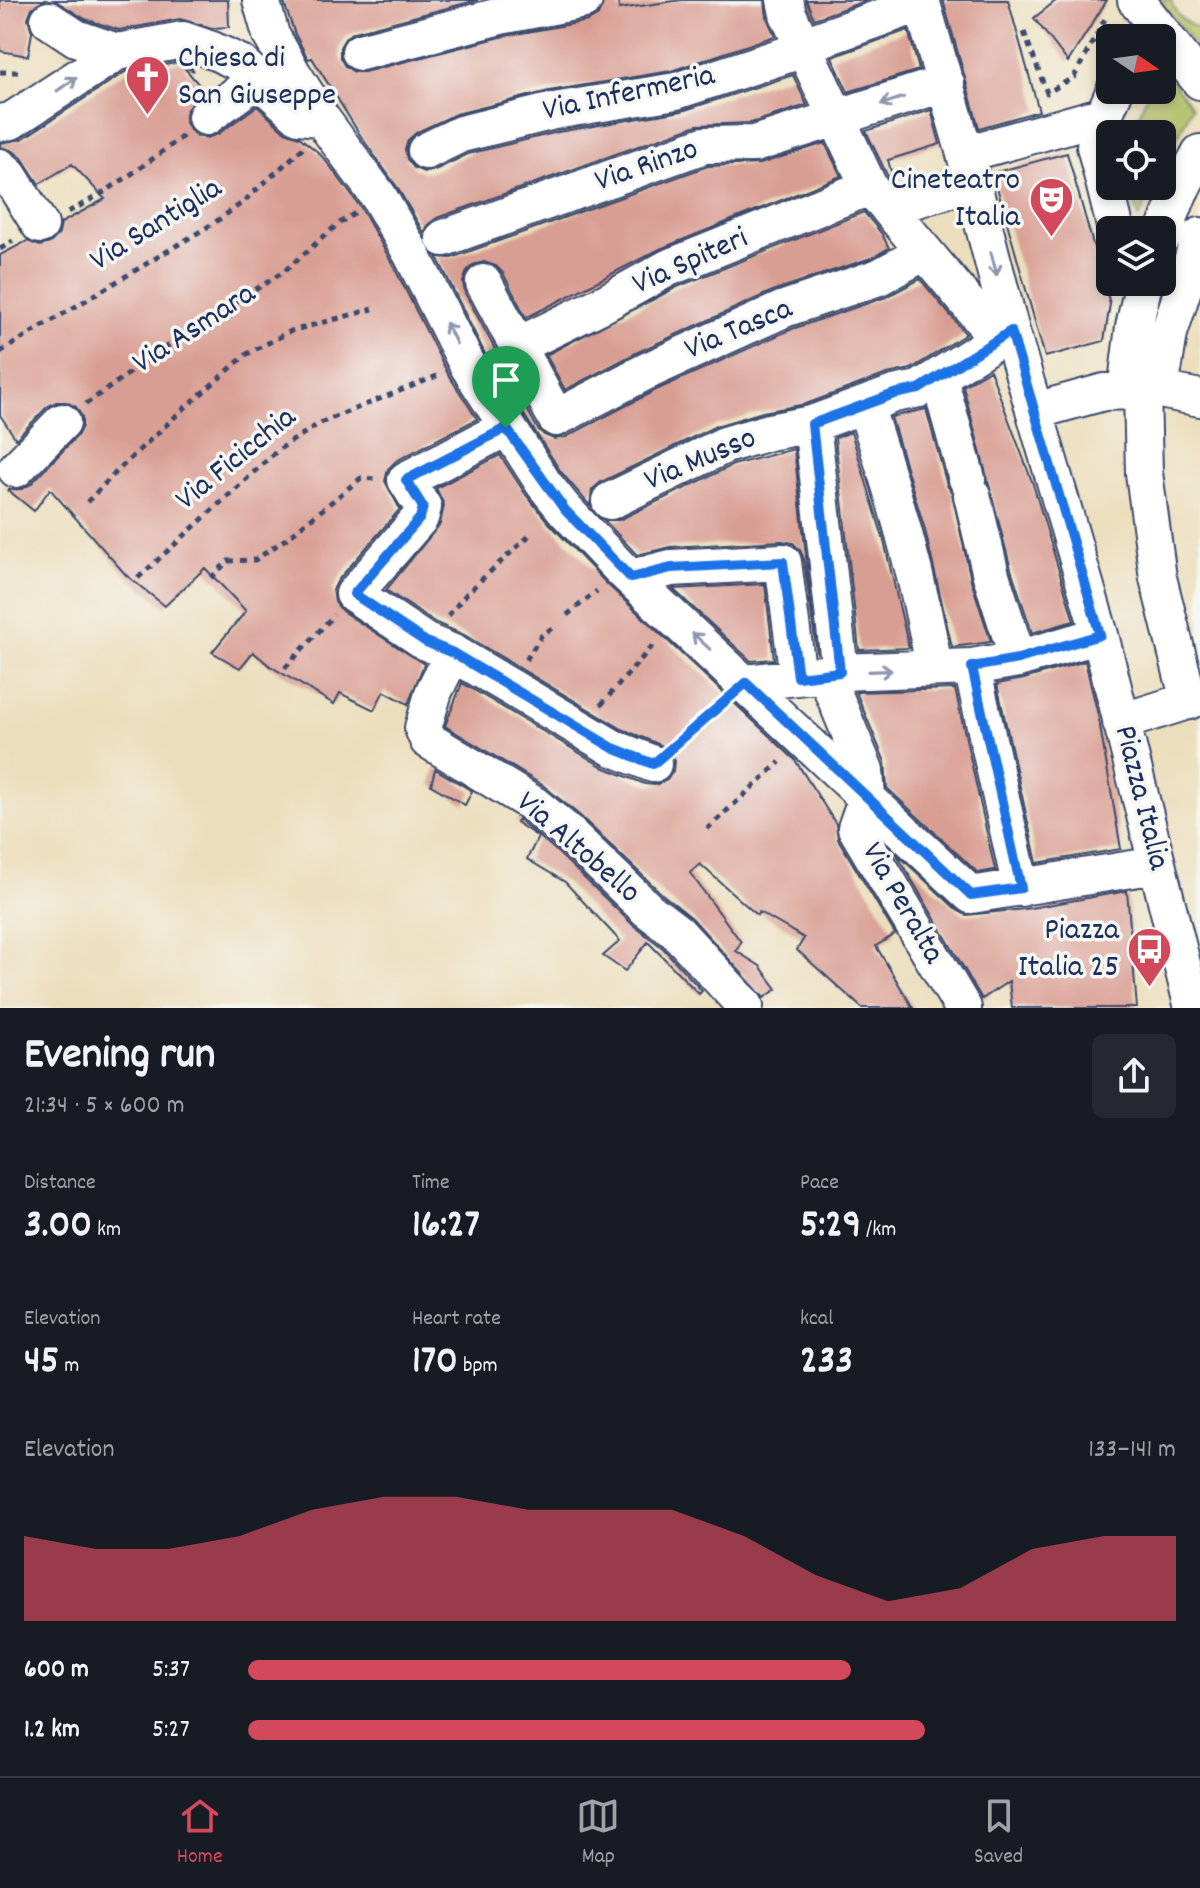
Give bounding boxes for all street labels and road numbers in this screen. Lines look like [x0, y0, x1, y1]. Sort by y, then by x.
street label: Via Infermeria [539, 54, 720, 136]
street label: Via Rinzo [589, 128, 705, 206]
street label: Via Santiglia [82, 167, 233, 285]
street label: Via Spiteri [626, 217, 756, 309]
street label: Via Asmara [124, 272, 266, 387]
street label: Via Tasca [678, 287, 801, 374]
street label: Via Ficicchia [167, 396, 308, 523]
street label: Via Musso [638, 417, 764, 505]
street label: Piazza Italia [1100, 721, 1180, 876]
street label: Via Altobello [504, 782, 650, 916]
street label: Via Peralta [848, 835, 955, 974]

